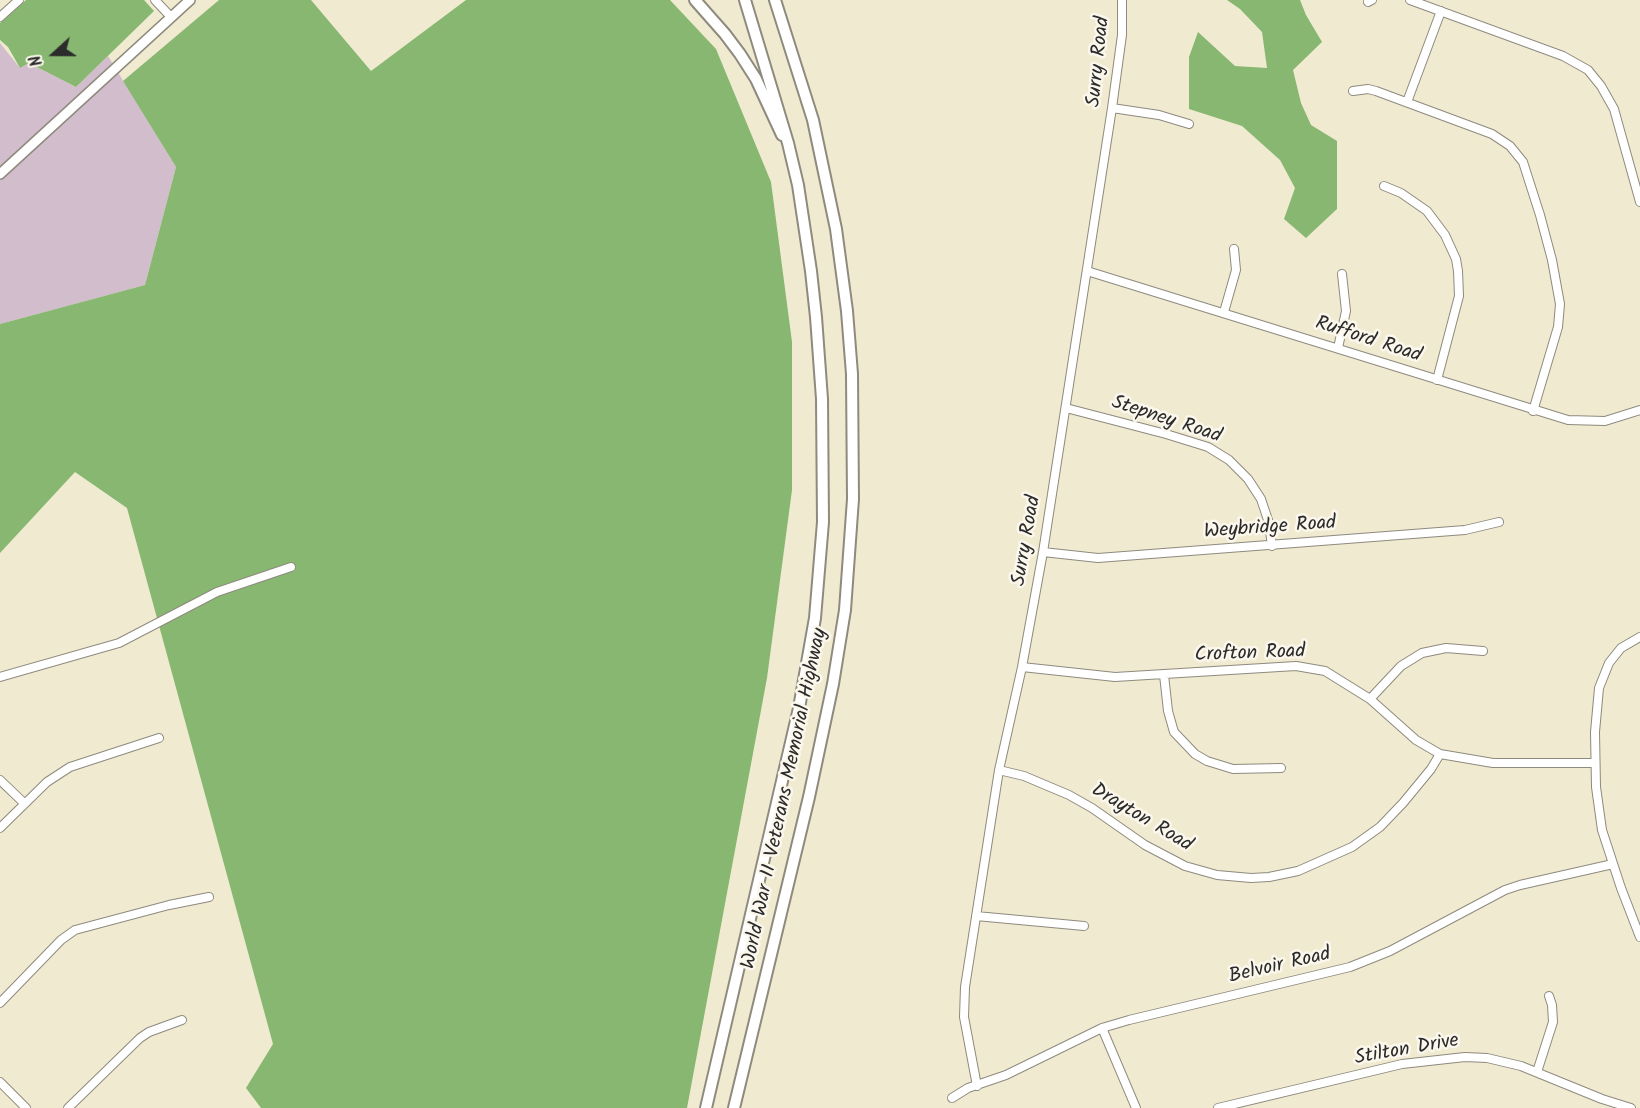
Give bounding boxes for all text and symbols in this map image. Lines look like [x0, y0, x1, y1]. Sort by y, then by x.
street label: Surry Road [1083, 16, 1117, 108]
north arrow [24, 24, 84, 84]
text: N [23, 51, 50, 70]
street label: Rufford Road [1312, 313, 1424, 369]
street label: Stepney Road [1108, 392, 1224, 450]
street label: Surry Road [1008, 494, 1048, 588]
street label: Weybridge Road [1203, 512, 1337, 546]
street label: World War II Veterans Memorial Highway [738, 626, 834, 972]
street label: Crofton Road [1194, 641, 1306, 669]
street label: Drayton Road [1086, 779, 1196, 859]
street label: Belvoir Road [1227, 944, 1333, 990]
street label: Stilton Drive [1353, 1030, 1461, 1072]

